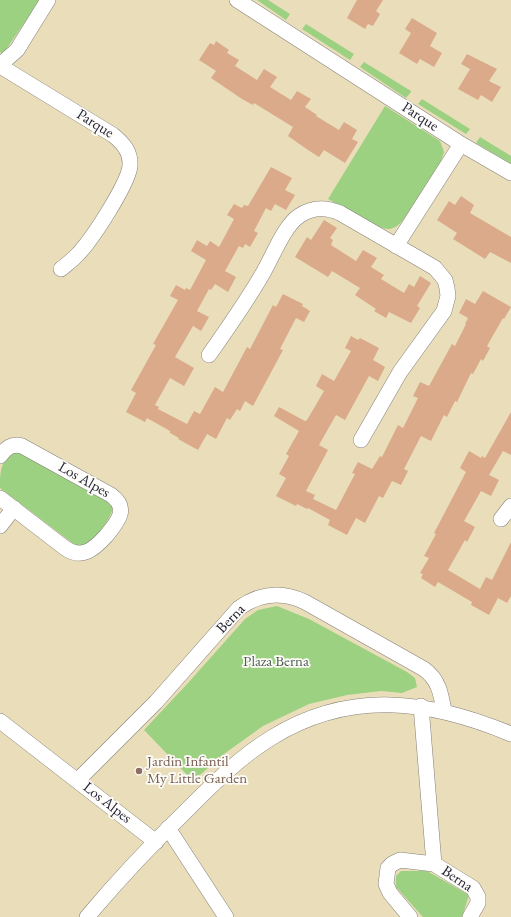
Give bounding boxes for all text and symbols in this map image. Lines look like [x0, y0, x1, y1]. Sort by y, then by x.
street label: Parque [398, 99, 442, 135]
street label: Parque [73, 106, 117, 142]
street label: Los Alpes [55, 458, 113, 502]
street label: Berna [213, 601, 249, 637]
park label: Plaza Berna [243, 653, 309, 671]
place label: Jardin Infantil My Little Garden [147, 753, 247, 788]
marker: Jardin Infantil My Little Garden [134, 766, 144, 776]
street label: Los Alpes [79, 779, 135, 827]
street label: Berna [438, 862, 476, 896]

